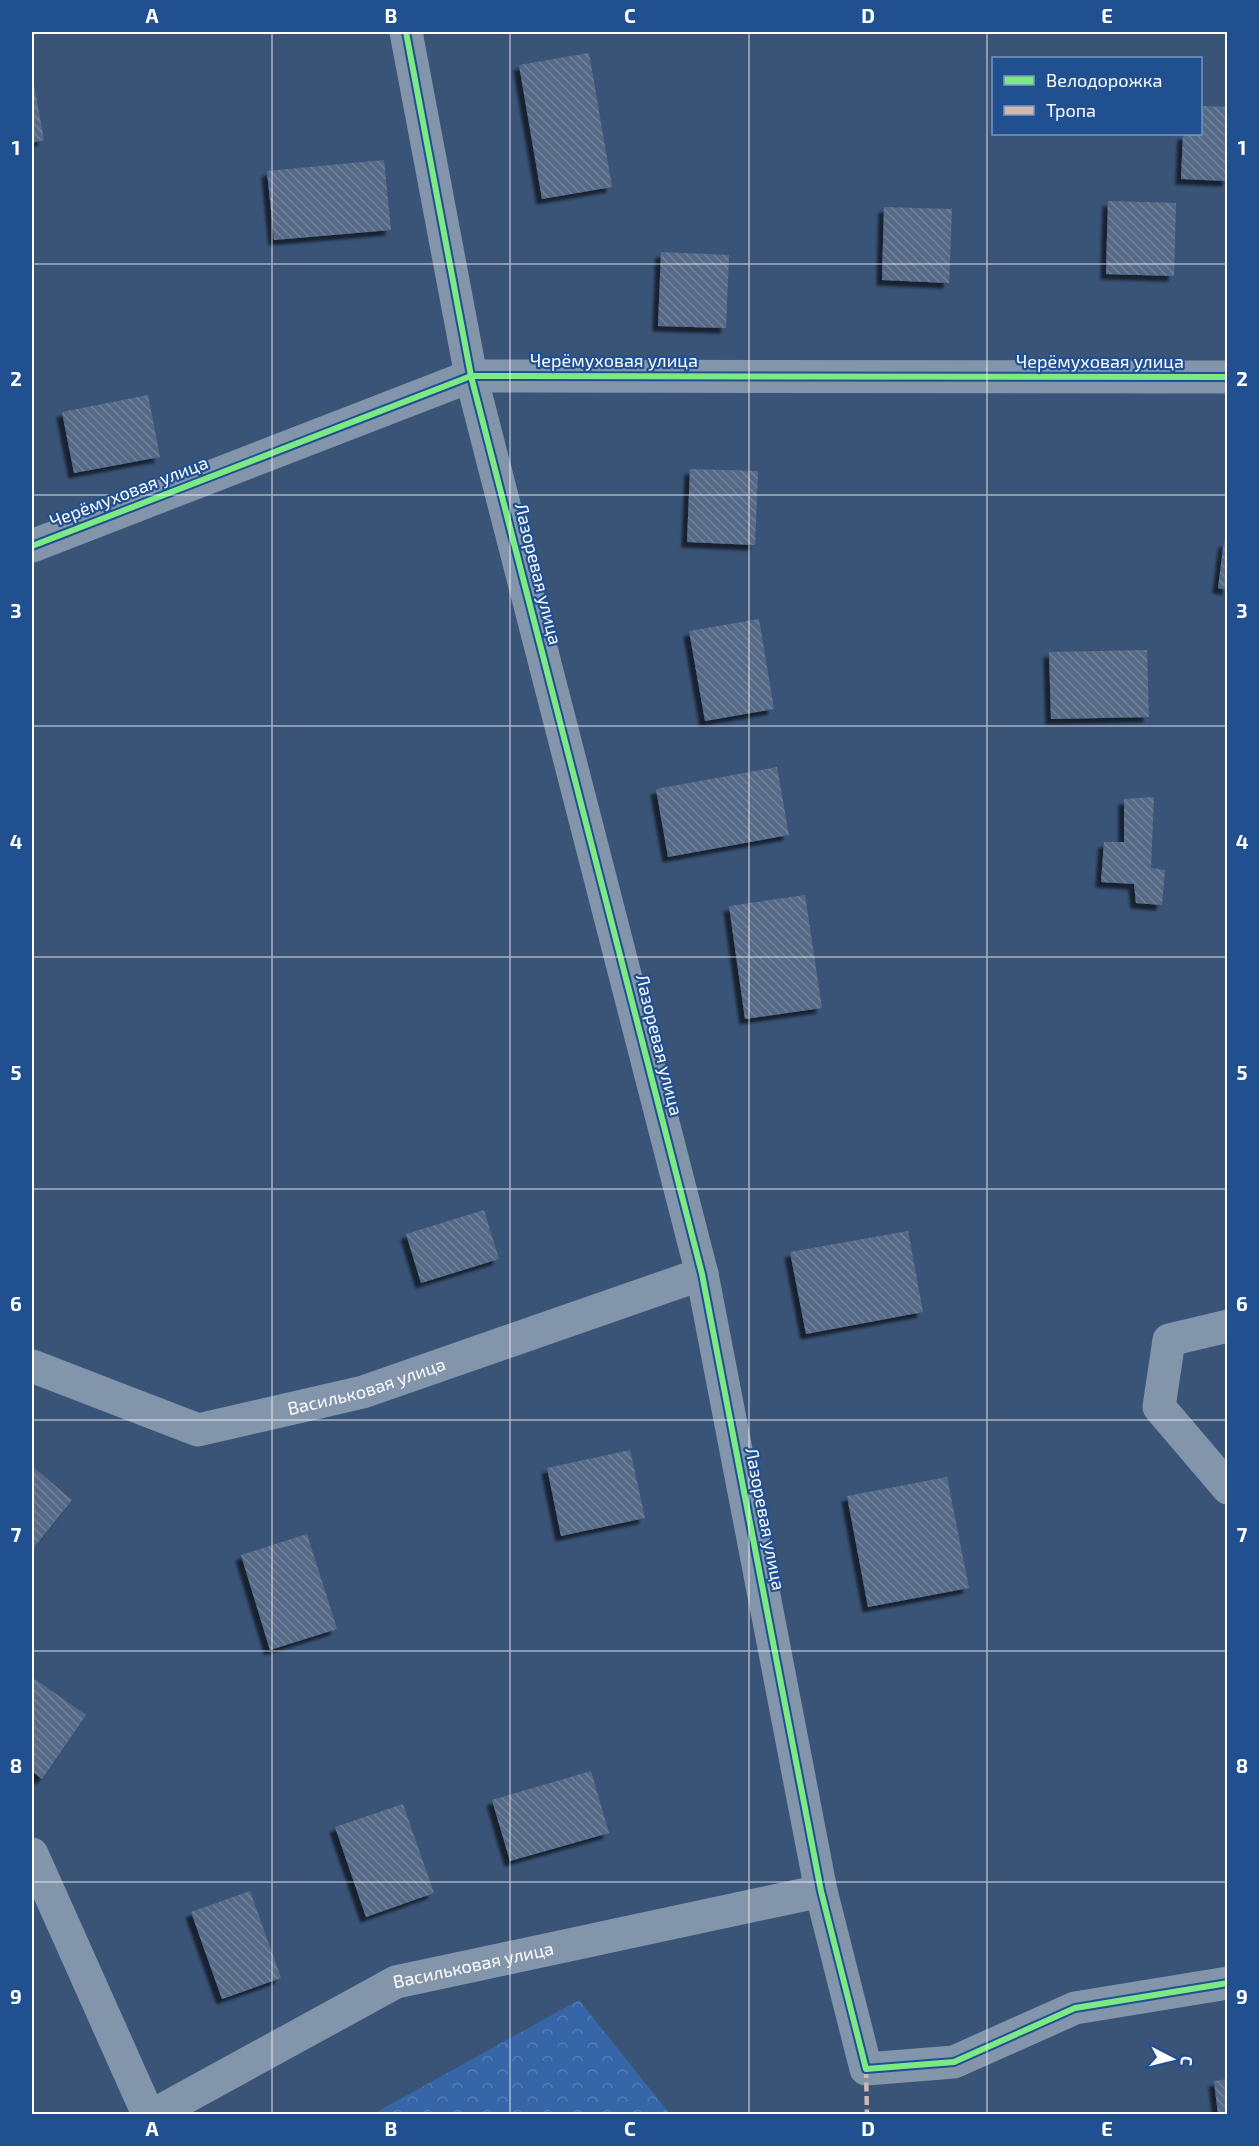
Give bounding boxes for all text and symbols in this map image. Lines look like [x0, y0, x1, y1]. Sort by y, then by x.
text: A [145, 3, 159, 27]
text: B [385, 3, 397, 27]
text: C [624, 3, 636, 27]
text: D [861, 3, 875, 27]
text: E [1101, 3, 1113, 27]
legend [992, 57, 1202, 135]
text: Велодорожка [1046, 69, 1162, 91]
text: Тропа [1046, 99, 1096, 121]
text: 1 [12, 135, 20, 159]
text: 1 [1238, 135, 1246, 159]
street label: Черёмуховая улица [530, 349, 698, 371]
street label: Черёмуховая улица [1016, 350, 1184, 372]
text: 2 [10, 366, 22, 390]
text: 2 [1236, 366, 1248, 390]
street label: Черёмуховая улица [46, 451, 211, 531]
street label: Лазоревая улица [511, 501, 567, 647]
text: 3 [10, 598, 22, 622]
text: 3 [1236, 598, 1248, 622]
text: 4 [10, 829, 23, 853]
text: 4 [1236, 829, 1249, 853]
street label: Лазоревая улица [632, 972, 688, 1118]
text: 5 [10, 1060, 22, 1084]
text: 5 [1236, 1060, 1248, 1084]
text: 6 [10, 1291, 22, 1315]
text: 6 [1236, 1291, 1248, 1315]
street label: Васильковая улица [285, 1352, 448, 1419]
street label: Лазоревая улица [741, 1446, 791, 1592]
text: 7 [11, 1522, 22, 1546]
text: 7 [1237, 1522, 1248, 1546]
text: 8 [10, 1753, 22, 1777]
text: 8 [1236, 1753, 1248, 1777]
street label: Васильковая улица [391, 1937, 556, 1992]
text: 9 [10, 1984, 22, 2008]
text: 9 [1236, 1984, 1248, 2008]
north arrow [1142, 2029, 1202, 2089]
text: С [1177, 2055, 1197, 2067]
text: A [145, 2116, 159, 2140]
text: B [385, 2116, 397, 2140]
text: C [624, 2116, 636, 2140]
text: D [861, 2116, 875, 2140]
text: E [1101, 2116, 1113, 2140]

